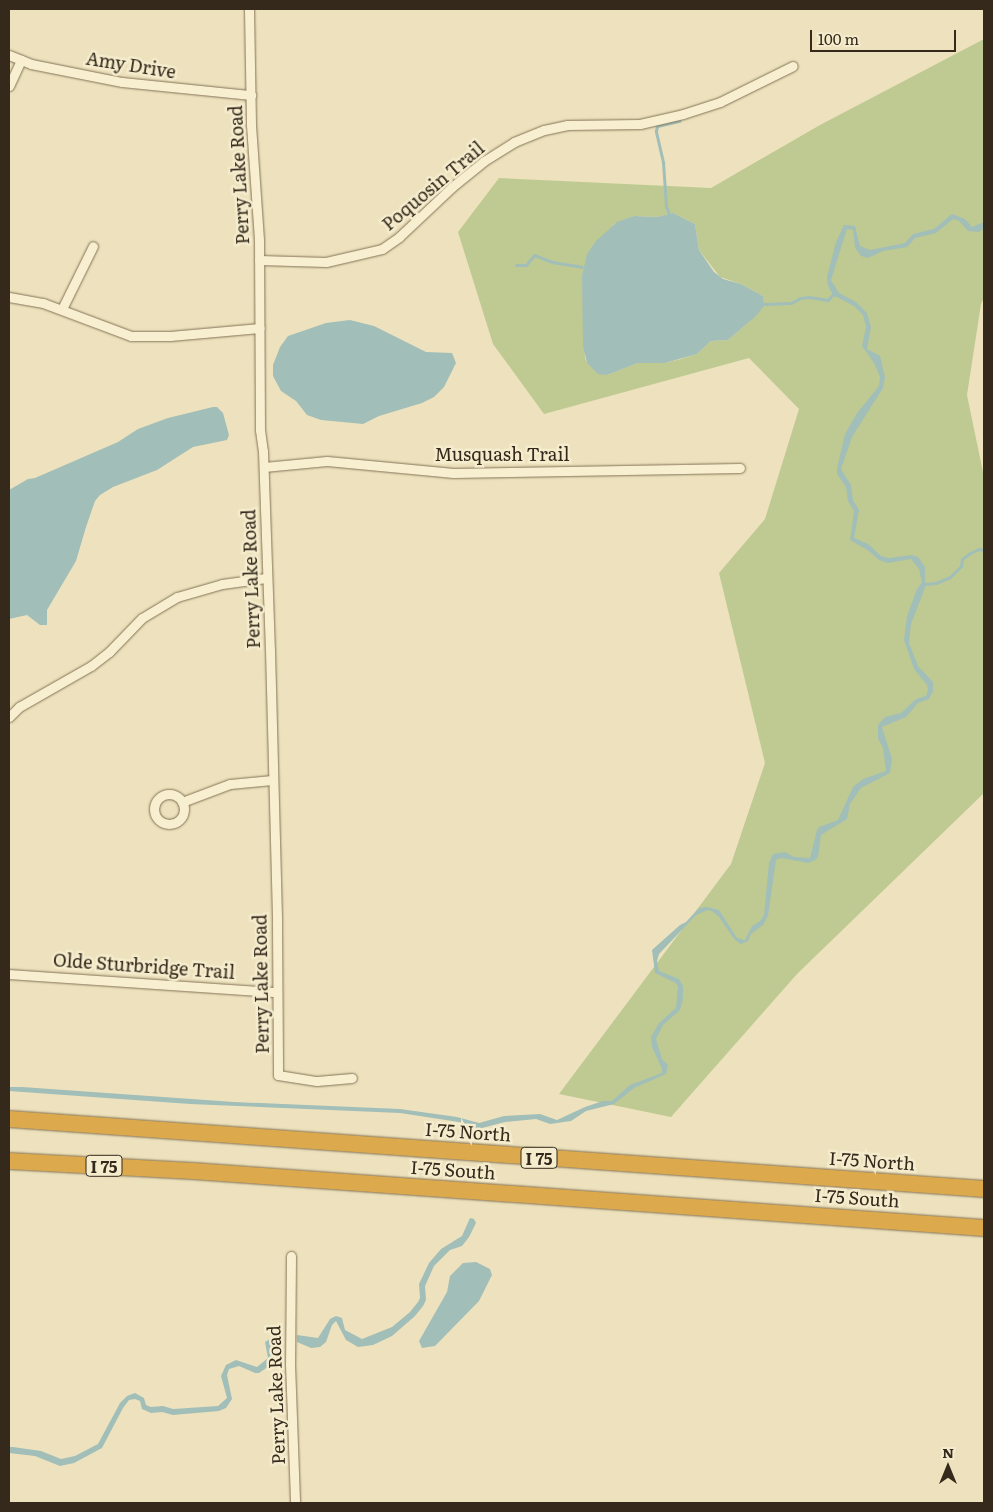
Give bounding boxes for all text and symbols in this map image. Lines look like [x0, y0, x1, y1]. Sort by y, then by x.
scale bar [813, 20, 959, 52]
text: 100 m [818, 27, 859, 50]
street label: Amy Drive [85, 47, 177, 83]
street label: Perry Lake Road [225, 105, 253, 245]
street label: Poquosin Trail [378, 137, 488, 235]
street label: Musquash Trail [435, 443, 569, 465]
street label: Perry Lake Road [238, 509, 264, 649]
street label: Perry Lake Road [249, 914, 273, 1054]
street label: Olde Sturbridge Trail [52, 949, 236, 983]
street label: I-75 North [424, 1118, 512, 1146]
road number: I 75 [520, 1144, 558, 1172]
street label: I-75 North [828, 1147, 916, 1175]
road number: I 75 [85, 1152, 123, 1180]
street label: I-75 South [410, 1156, 496, 1184]
street label: I-75 South [814, 1184, 900, 1212]
street label: Perry Lake Road [263, 1325, 289, 1465]
north arrow [923, 1442, 973, 1492]
text: N [942, 1442, 954, 1462]

